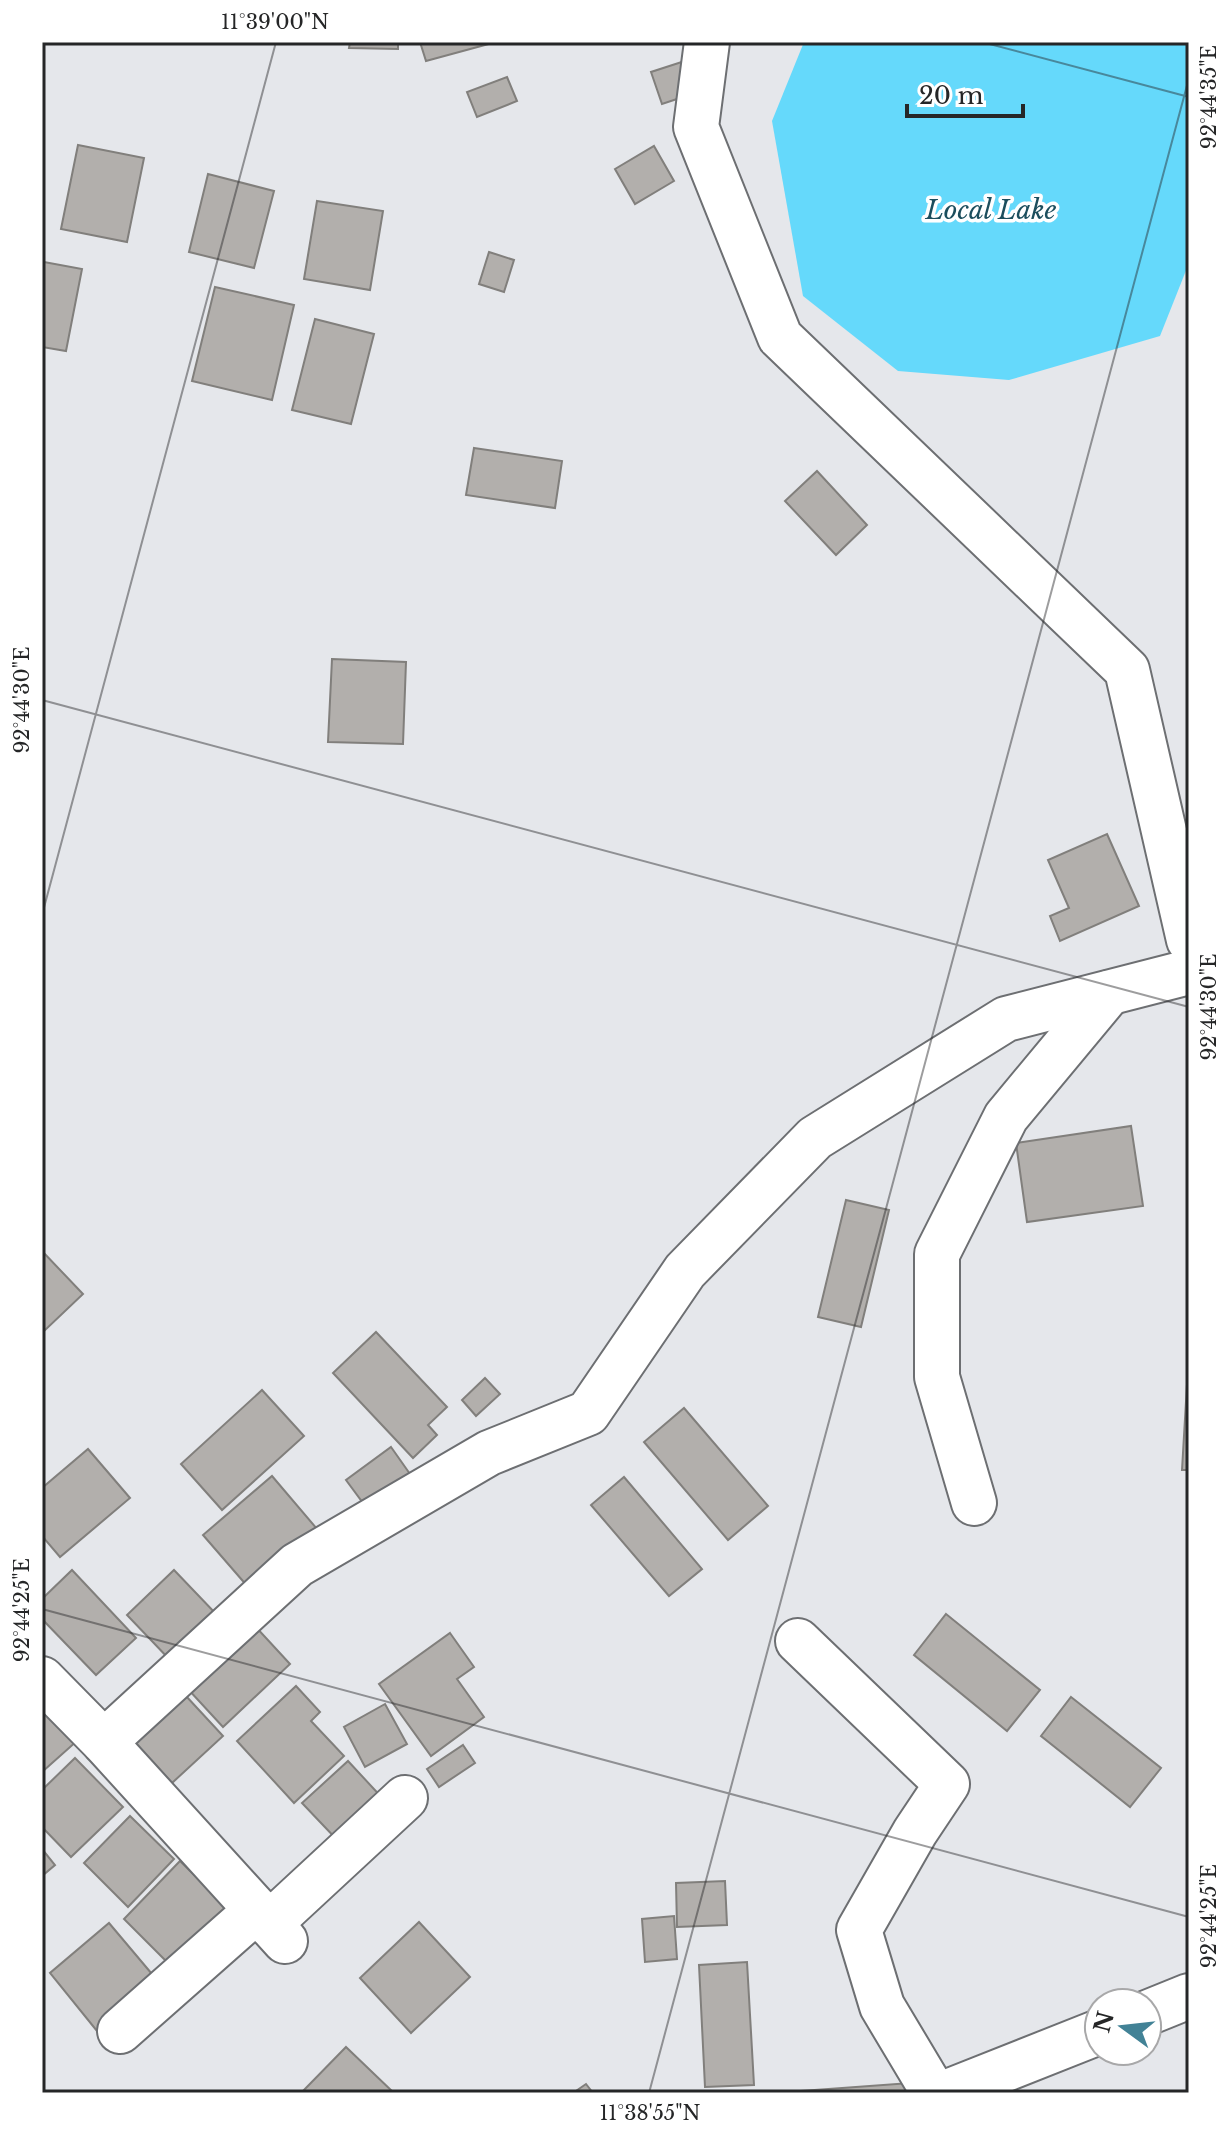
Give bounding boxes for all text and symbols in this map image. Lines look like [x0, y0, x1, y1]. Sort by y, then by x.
text: 11°39'00"N [221, 10, 329, 34]
text: 92°44'35"E [1197, 45, 1221, 149]
scale bar [907, 68, 1023, 118]
text: 20 m [919, 81, 984, 110]
water label: Local Lake [925, 194, 1057, 226]
text: 92°44'30"E [10, 646, 34, 754]
text: 92°44'30"E [1197, 953, 1221, 1061]
text: 92°44'25"E [10, 1558, 34, 1662]
text: 92°44'25"E [1197, 1864, 1221, 1968]
north arrow [1083, 1987, 1163, 2067]
text: N [1088, 2008, 1120, 2035]
text: 11°38'55"N [599, 2101, 701, 2125]

